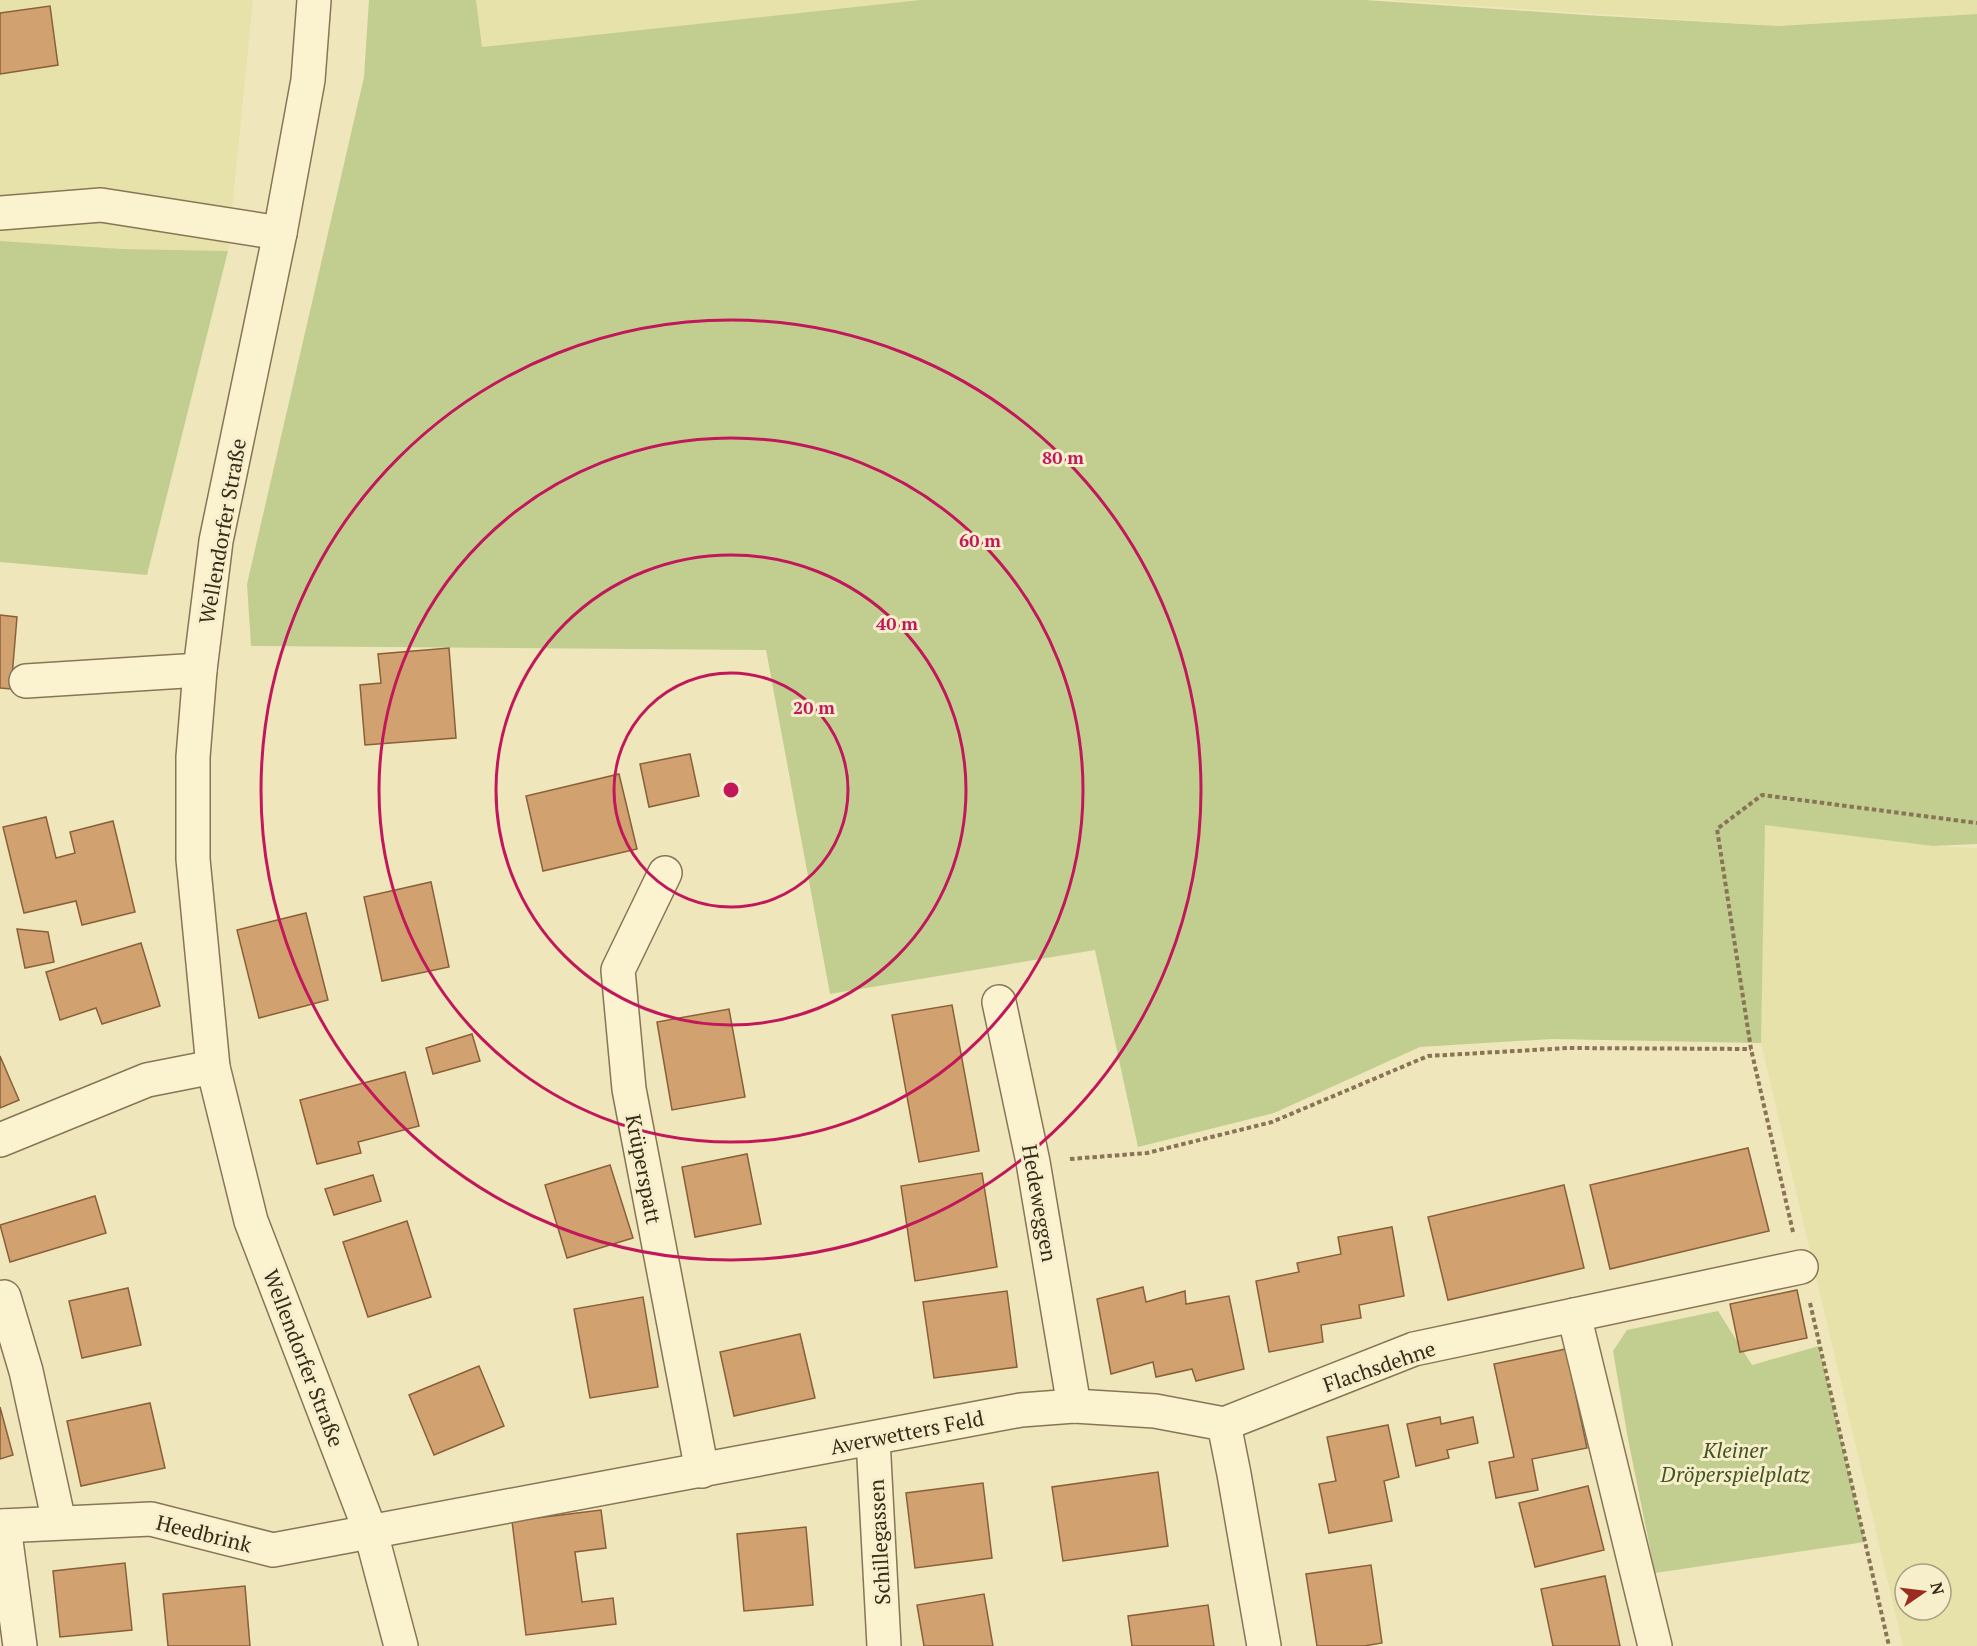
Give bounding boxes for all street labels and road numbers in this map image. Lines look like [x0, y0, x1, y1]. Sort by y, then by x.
street label: Wellendorfer Straße [192, 436, 252, 626]
street label: Krüperspatt [620, 1112, 668, 1227]
street label: Hedeweggen [1016, 1142, 1064, 1264]
street label: Wellendorfer Straße [257, 1265, 351, 1451]
street label: Flachsdehne [1319, 1334, 1439, 1398]
street label: Averwetters Feld [828, 1403, 987, 1461]
street label: Schillegassen [862, 1478, 896, 1606]
street label: Heedbrink [153, 1508, 255, 1558]

